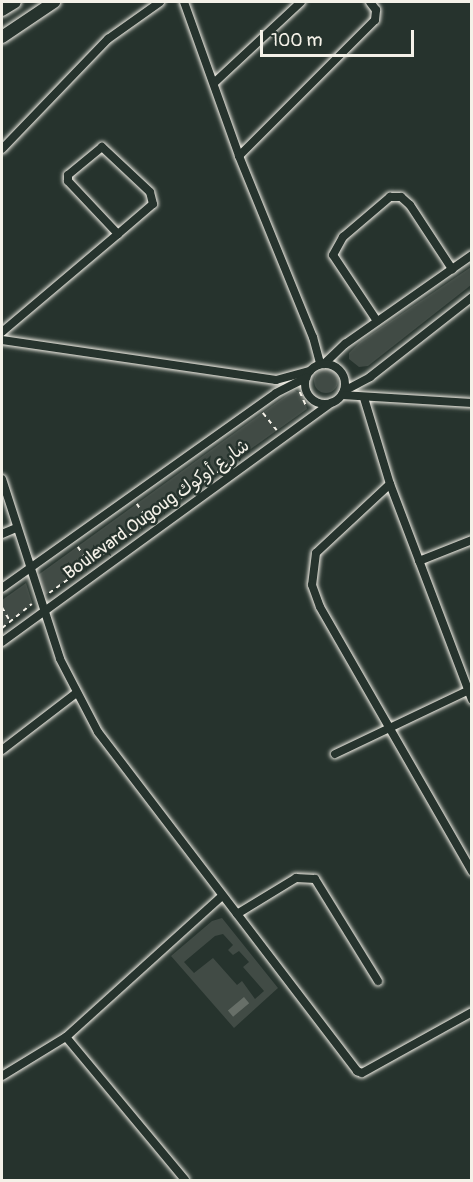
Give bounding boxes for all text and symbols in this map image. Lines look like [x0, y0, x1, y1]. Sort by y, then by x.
scale bar [263, 18, 418, 56]
text: 100 m [271, 29, 323, 52]
street label: Boulevard Ougoug شارع أوكوك [60, 435, 254, 585]

